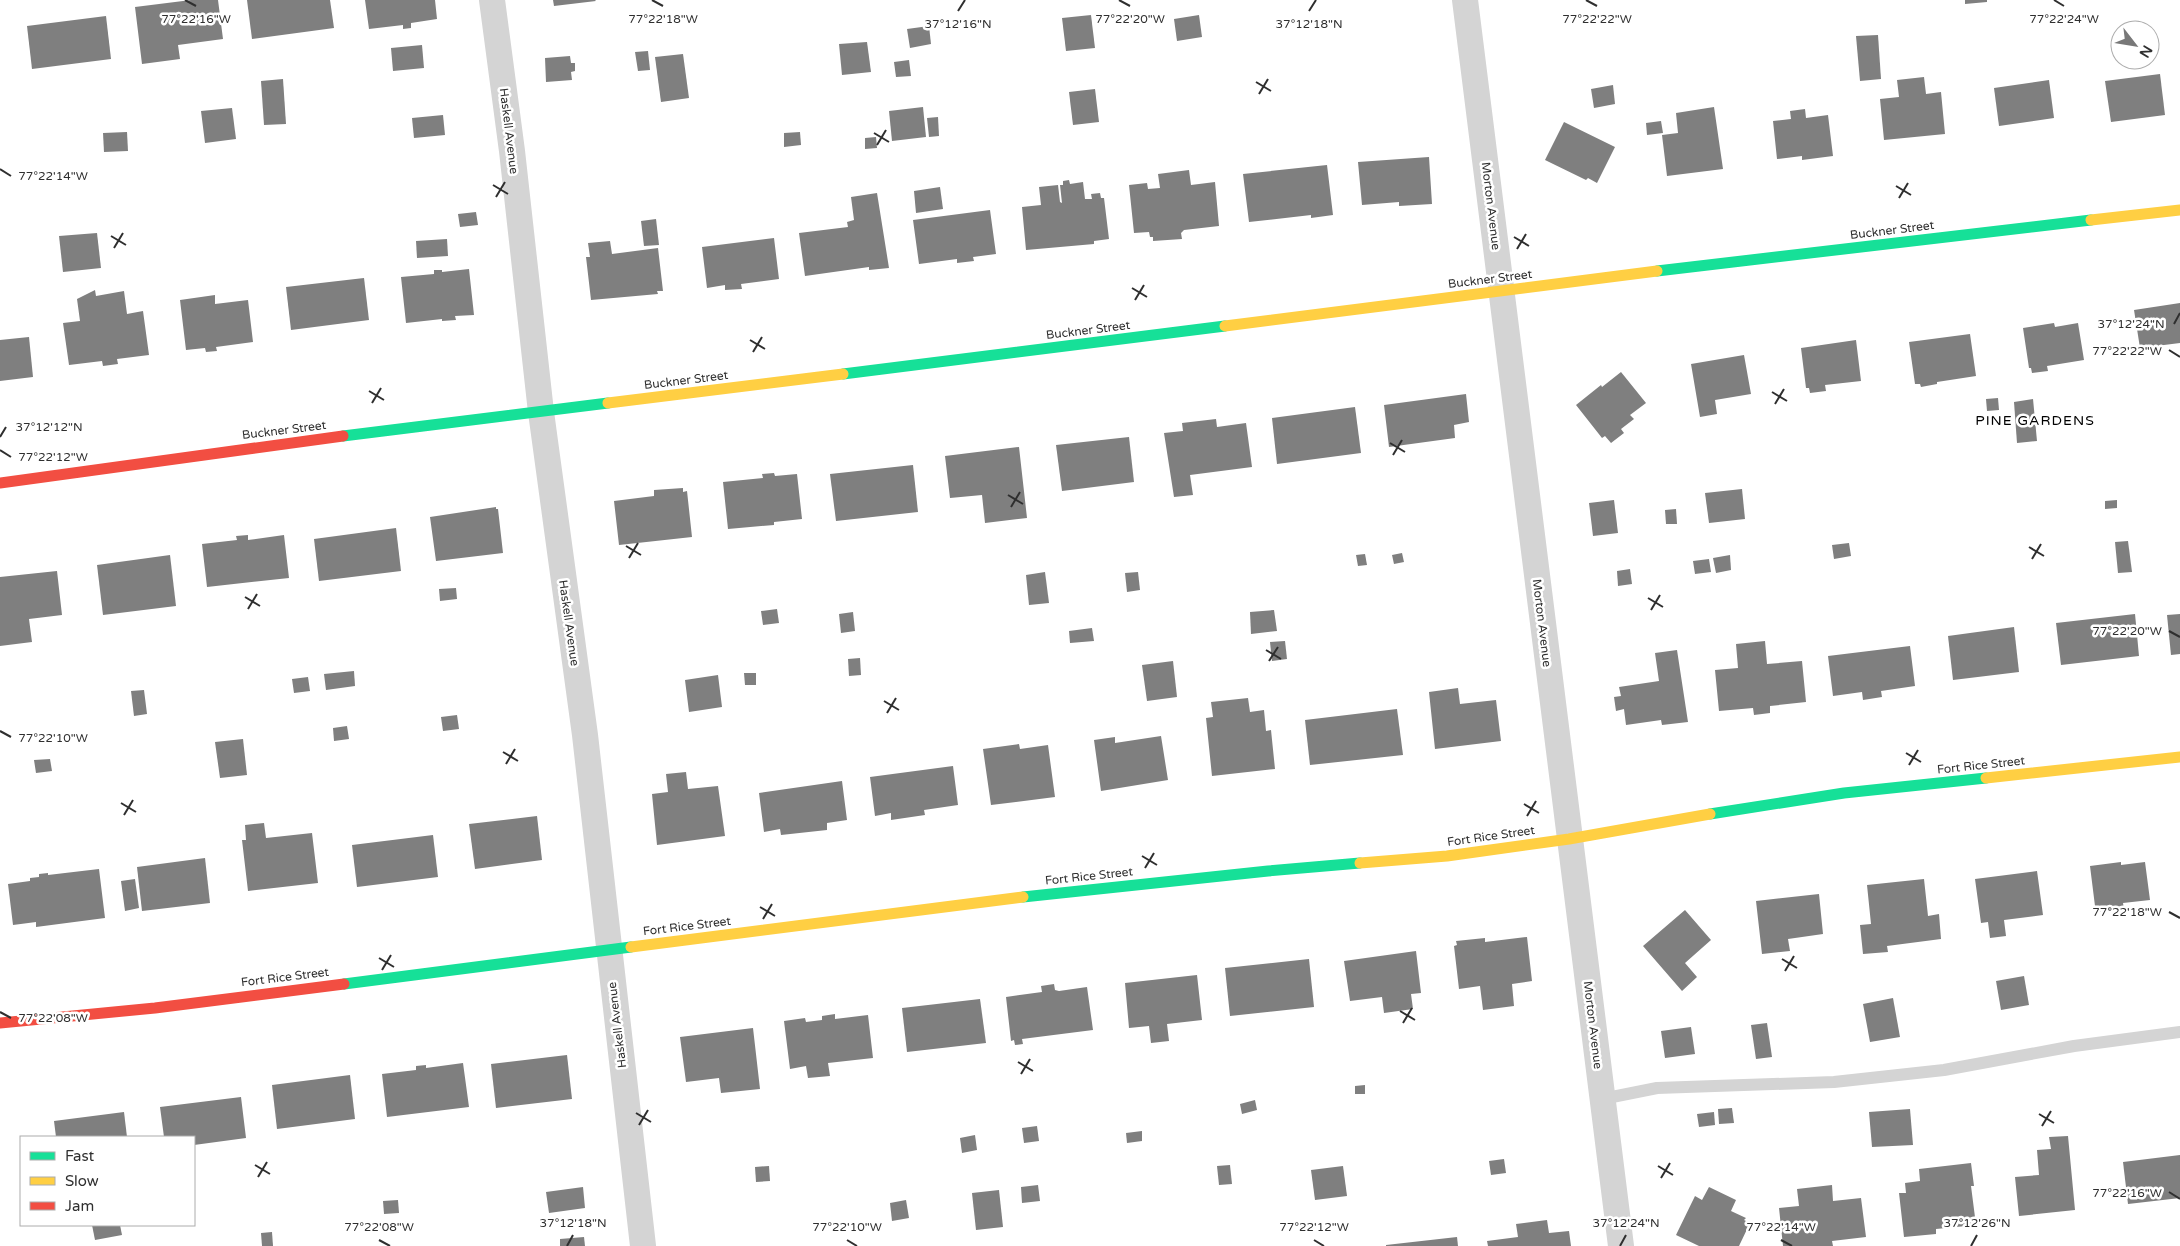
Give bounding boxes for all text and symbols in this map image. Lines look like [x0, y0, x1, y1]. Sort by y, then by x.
text: 77°22'16"W [161, 12, 231, 26]
text: 77°22'18"W [628, 12, 698, 26]
text: 77°22'20"W [1095, 12, 1165, 26]
text: 77°22'22"W [1562, 12, 1632, 26]
text: 77°22'24"W [2029, 12, 2099, 26]
text: 37°12'16"N [924, 17, 992, 31]
text: 37°12'18"N [1275, 17, 1343, 31]
north arrow [2110, 20, 2160, 70]
text: N [2136, 42, 2156, 61]
street label: Haskell Avenue [497, 87, 521, 175]
street label: Morton Avenue [1479, 161, 1503, 251]
text: 77°22'14"W [18, 169, 88, 183]
street label: Buckner Street [1849, 218, 1935, 242]
street label: Buckner Street [1447, 267, 1533, 291]
text: 37°12'24"N [2097, 317, 2165, 331]
street label: Buckner Street [1045, 318, 1131, 342]
text: 77°22'22"W [2092, 344, 2162, 358]
street label: Buckner Street [643, 368, 729, 392]
district label: PINE GARDENS [1975, 412, 2095, 429]
street label: Buckner Street [241, 418, 327, 442]
text: 37°12'12"N [15, 420, 83, 434]
text: 77°22'12"W [18, 450, 88, 464]
street label: Morton Avenue [1530, 578, 1554, 668]
street label: Haskell Avenue [556, 579, 582, 667]
text: 77°22'20"W [2092, 624, 2162, 638]
text: 77°22'10"W [18, 731, 88, 745]
street label: Fort Rice Street [1936, 753, 2026, 777]
street label: Fort Rice Street [1446, 823, 1536, 849]
street label: Fort Rice Street [1044, 864, 1134, 888]
text: 77°22'18"W [2092, 905, 2162, 919]
street label: Fort Rice Street [642, 914, 732, 938]
street label: Fort Rice Street [240, 965, 330, 989]
street label: Morton Avenue [1581, 980, 1605, 1070]
street label: Haskell Avenue [605, 981, 629, 1069]
text: 77°22'08"W [18, 1011, 88, 1025]
legend [20, 1136, 195, 1226]
text: Fast [65, 1147, 95, 1165]
text: Slow [65, 1172, 99, 1190]
text: 77°22'16"W [2092, 1186, 2162, 1200]
text: Jam [65, 1197, 94, 1215]
text: 37°12'18"N [539, 1216, 607, 1230]
text: 37°12'24"N [1592, 1216, 1660, 1230]
text: 37°12'26"N [1943, 1216, 2011, 1230]
text: 77°22'08"W [344, 1220, 414, 1234]
text: 77°22'10"W [812, 1220, 882, 1234]
text: 77°22'12"W [1279, 1220, 1349, 1234]
text: 77°22'14"W [1746, 1220, 1816, 1234]

